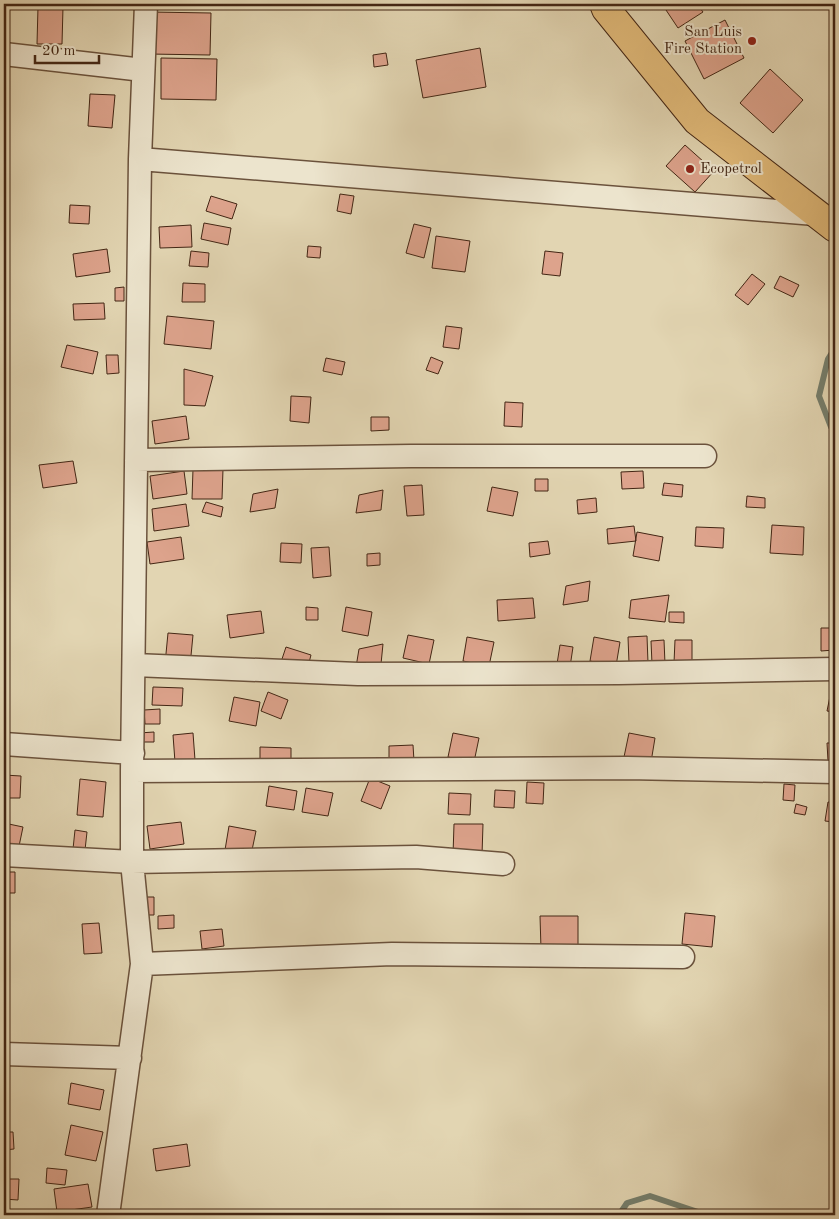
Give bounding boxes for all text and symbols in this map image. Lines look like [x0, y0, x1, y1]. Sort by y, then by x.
place label: San Luis Fire Station [664, 25, 742, 57]
scale bar [35, 32, 99, 64]
marker: San Luis Fire Station [746, 35, 758, 47]
text: 20 m [42, 44, 76, 59]
place label: Ecopetrol [700, 162, 762, 177]
marker: Ecopetrol [684, 163, 696, 175]

